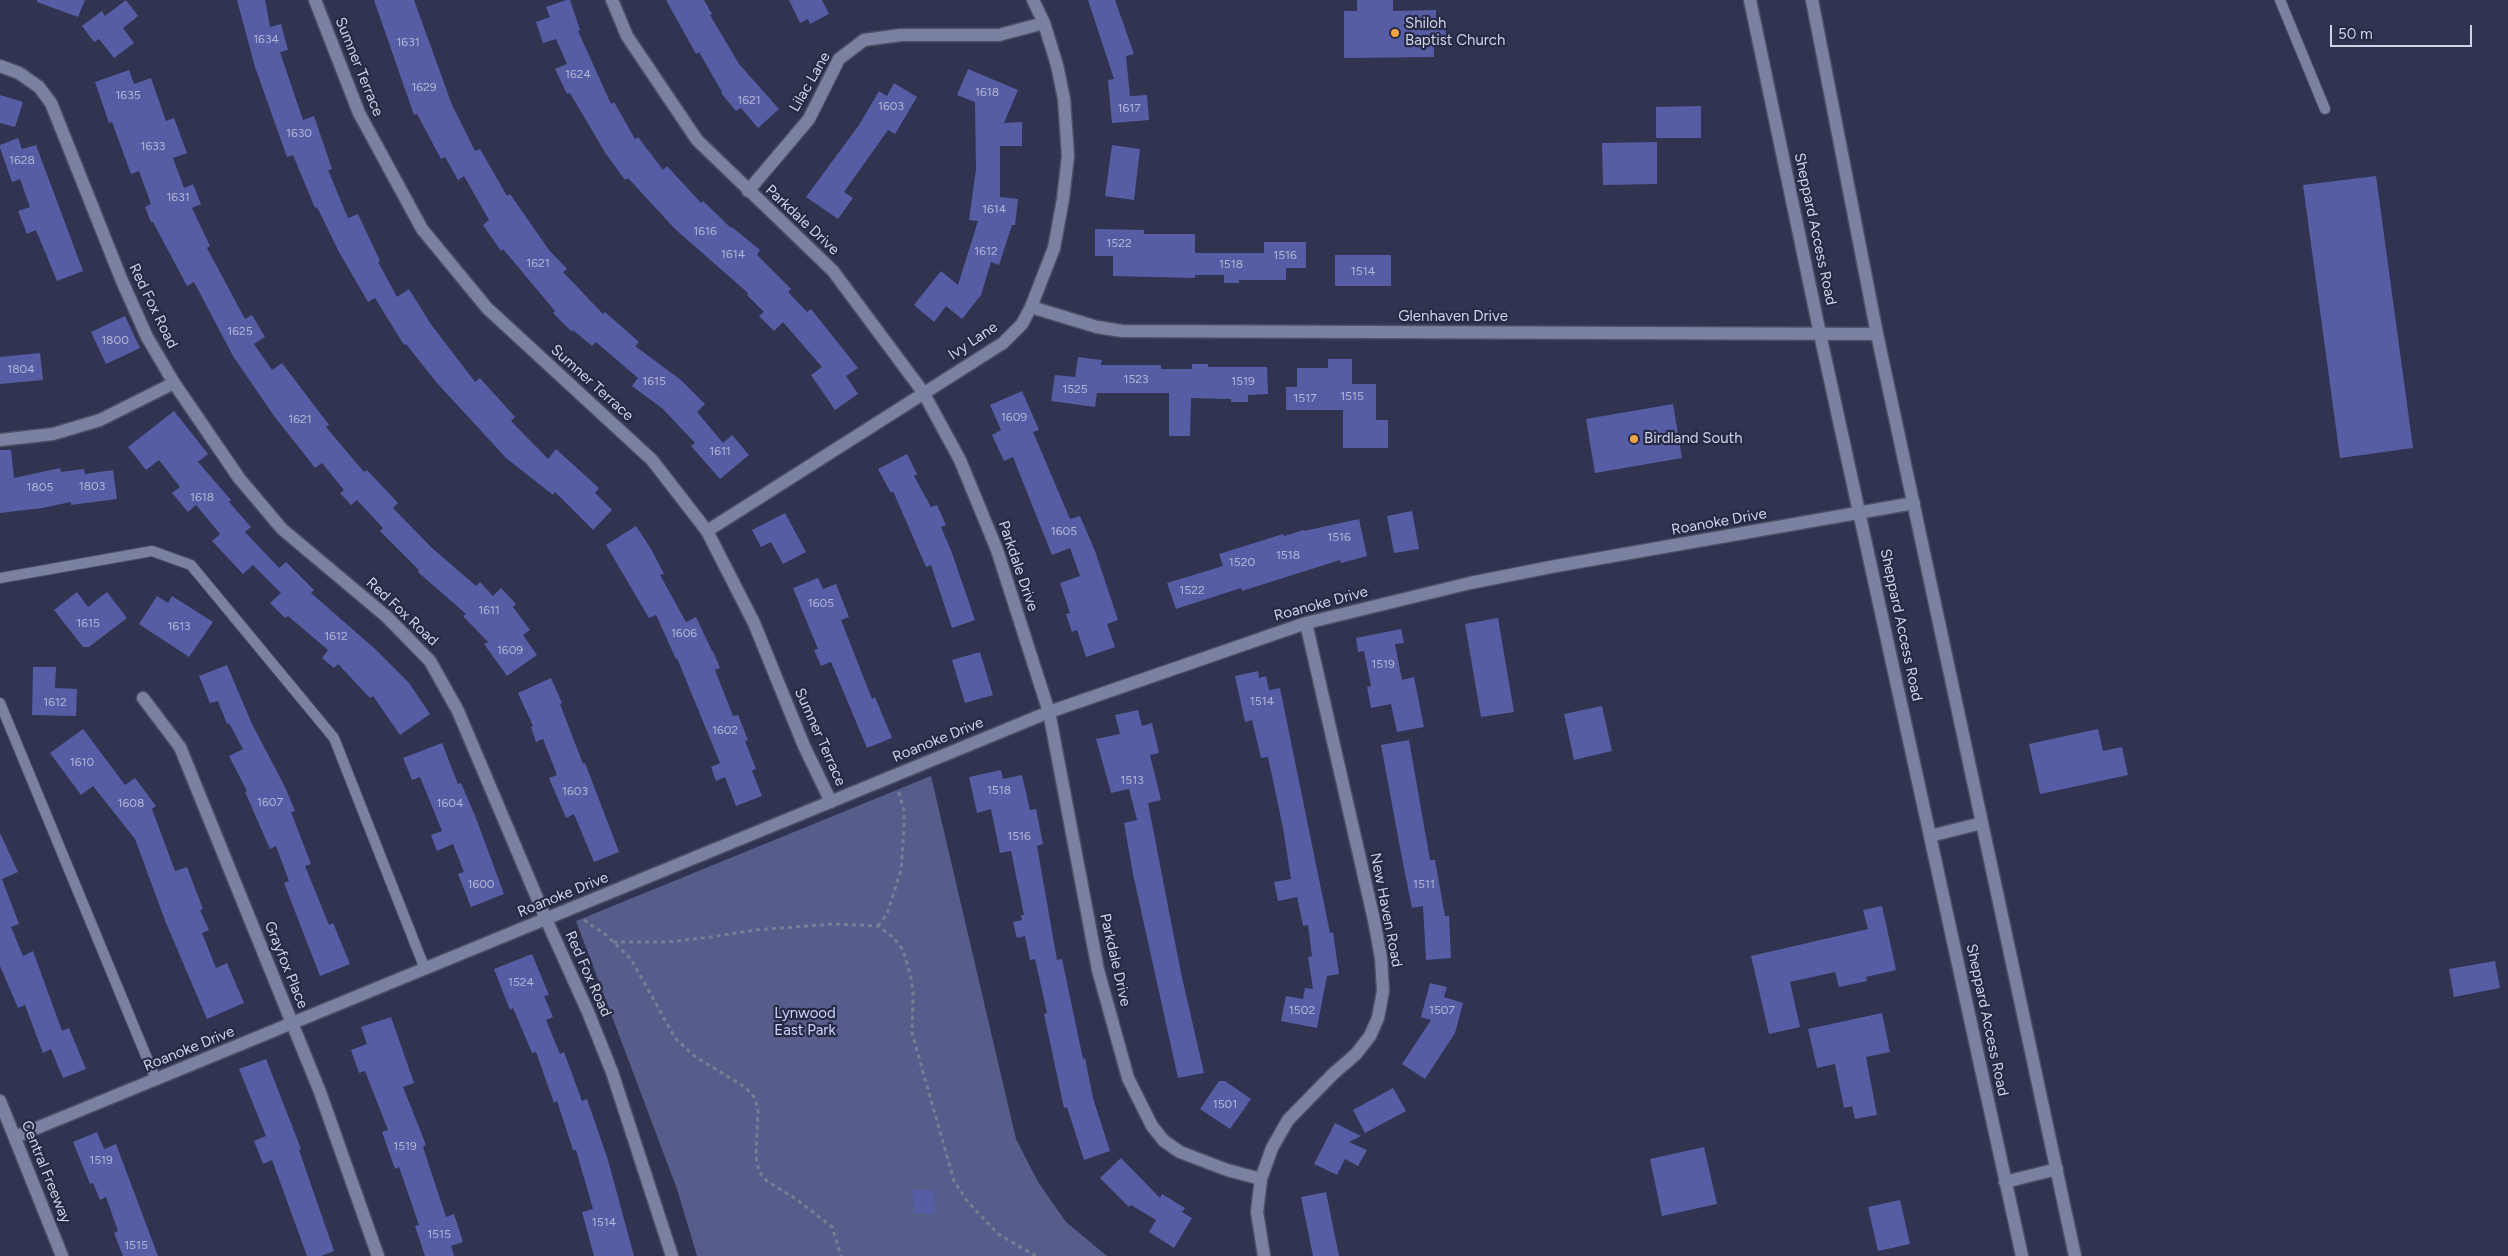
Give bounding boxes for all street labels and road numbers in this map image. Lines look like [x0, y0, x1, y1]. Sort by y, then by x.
street label: Sumner Terrace [331, 15, 387, 119]
street label: Lilac Lane [786, 49, 834, 115]
street label: Sheppard Access Road [1790, 151, 1840, 307]
street label: Parkdale Drive [761, 181, 843, 259]
street label: Red Fox Road [125, 261, 181, 351]
street label: Glenhaven Drive [1398, 308, 1508, 326]
street label: Ivy Lane [945, 318, 1001, 364]
street label: Sumner Terrace [547, 341, 637, 425]
street label: Roanoke Drive [1670, 505, 1768, 539]
street label: Parkdale Drive [994, 518, 1042, 614]
street label: Sheppard Access Road [1876, 547, 1926, 703]
street label: Red Fox Road [362, 574, 442, 650]
street label: Roanoke Drive [1272, 583, 1370, 625]
street label: Sumner Terrace [790, 685, 850, 789]
street label: Roanoke Drive [890, 714, 986, 766]
street label: New Haven Road [1366, 851, 1406, 969]
street label: Roanoke Drive [515, 869, 611, 921]
street label: Parkdale Drive [1096, 912, 1134, 1008]
street label: Grayfox Place [260, 919, 312, 1011]
street label: Red Fox Road [561, 928, 615, 1020]
street label: Sheppard Access Road [1962, 942, 2012, 1098]
street label: Roanoke Drive [141, 1023, 237, 1075]
street label: Central Freeway [17, 1118, 75, 1226]

